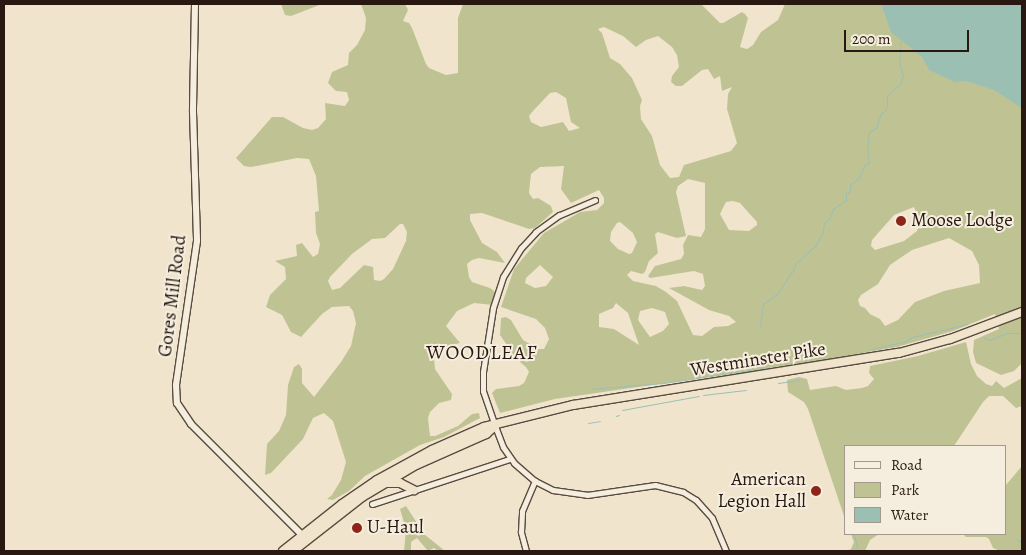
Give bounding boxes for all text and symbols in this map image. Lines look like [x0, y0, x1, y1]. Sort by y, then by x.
scale bar [846, 20, 971, 52]
text: 200 m [852, 29, 891, 49]
place label: Moose Lodge [911, 210, 1013, 232]
marker: Moose Lodge [895, 215, 907, 227]
street label: Gores Mill Road [154, 234, 192, 358]
street label: Westminster Pike [689, 338, 827, 382]
district label: WOODLEAF [425, 340, 539, 364]
legend [844, 445, 1006, 535]
text: Road [891, 455, 922, 475]
place label: American Legion Hall [717, 469, 806, 513]
text: Park [891, 480, 919, 500]
marker: American Legion Hall [810, 485, 822, 497]
text: Water [891, 505, 928, 525]
place label: U-Haul [367, 517, 424, 539]
marker: U-Haul [351, 522, 363, 534]

